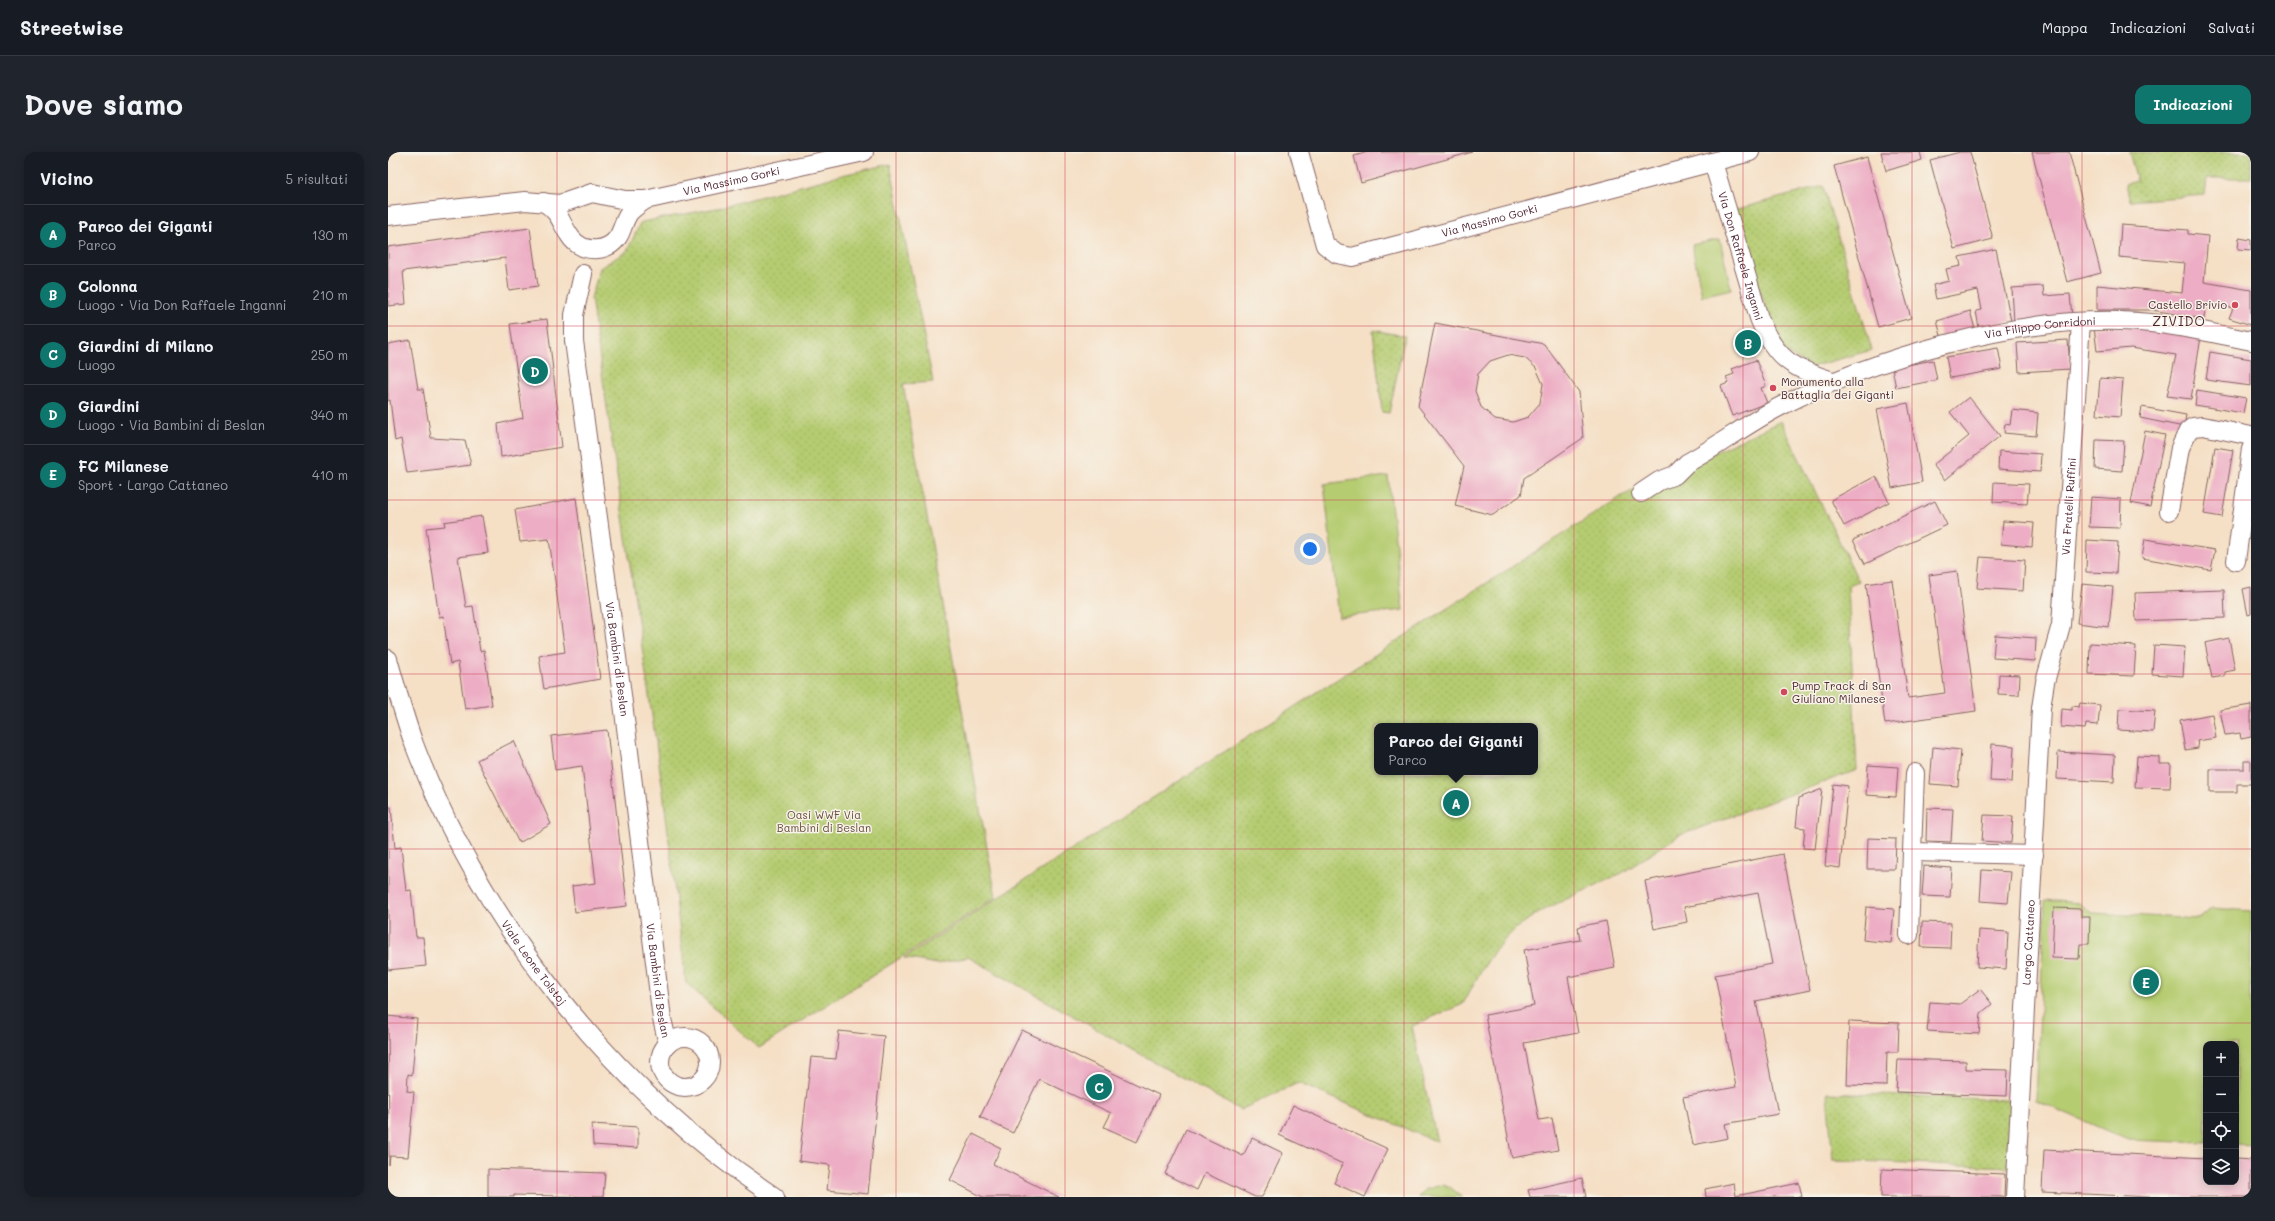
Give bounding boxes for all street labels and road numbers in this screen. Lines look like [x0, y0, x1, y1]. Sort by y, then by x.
street label: Via Massimo Gorki [681, 163, 781, 198]
street label: Via Don Raffaele Inganni [1715, 190, 1767, 323]
street label: Via Massimo Gorki [1440, 200, 1539, 240]
street label: Via Filippo Corridoni [1983, 313, 2096, 342]
street label: Via Fratelli Ruffini [2058, 457, 2079, 556]
street label: Via Bambini di Beslan [603, 601, 633, 717]
street label: Largo Cattaneo [2018, 899, 2038, 985]
street label: Viale Leone Tolstoj [498, 917, 570, 1008]
street label: Via Bambini di Beslan [643, 922, 674, 1039]

